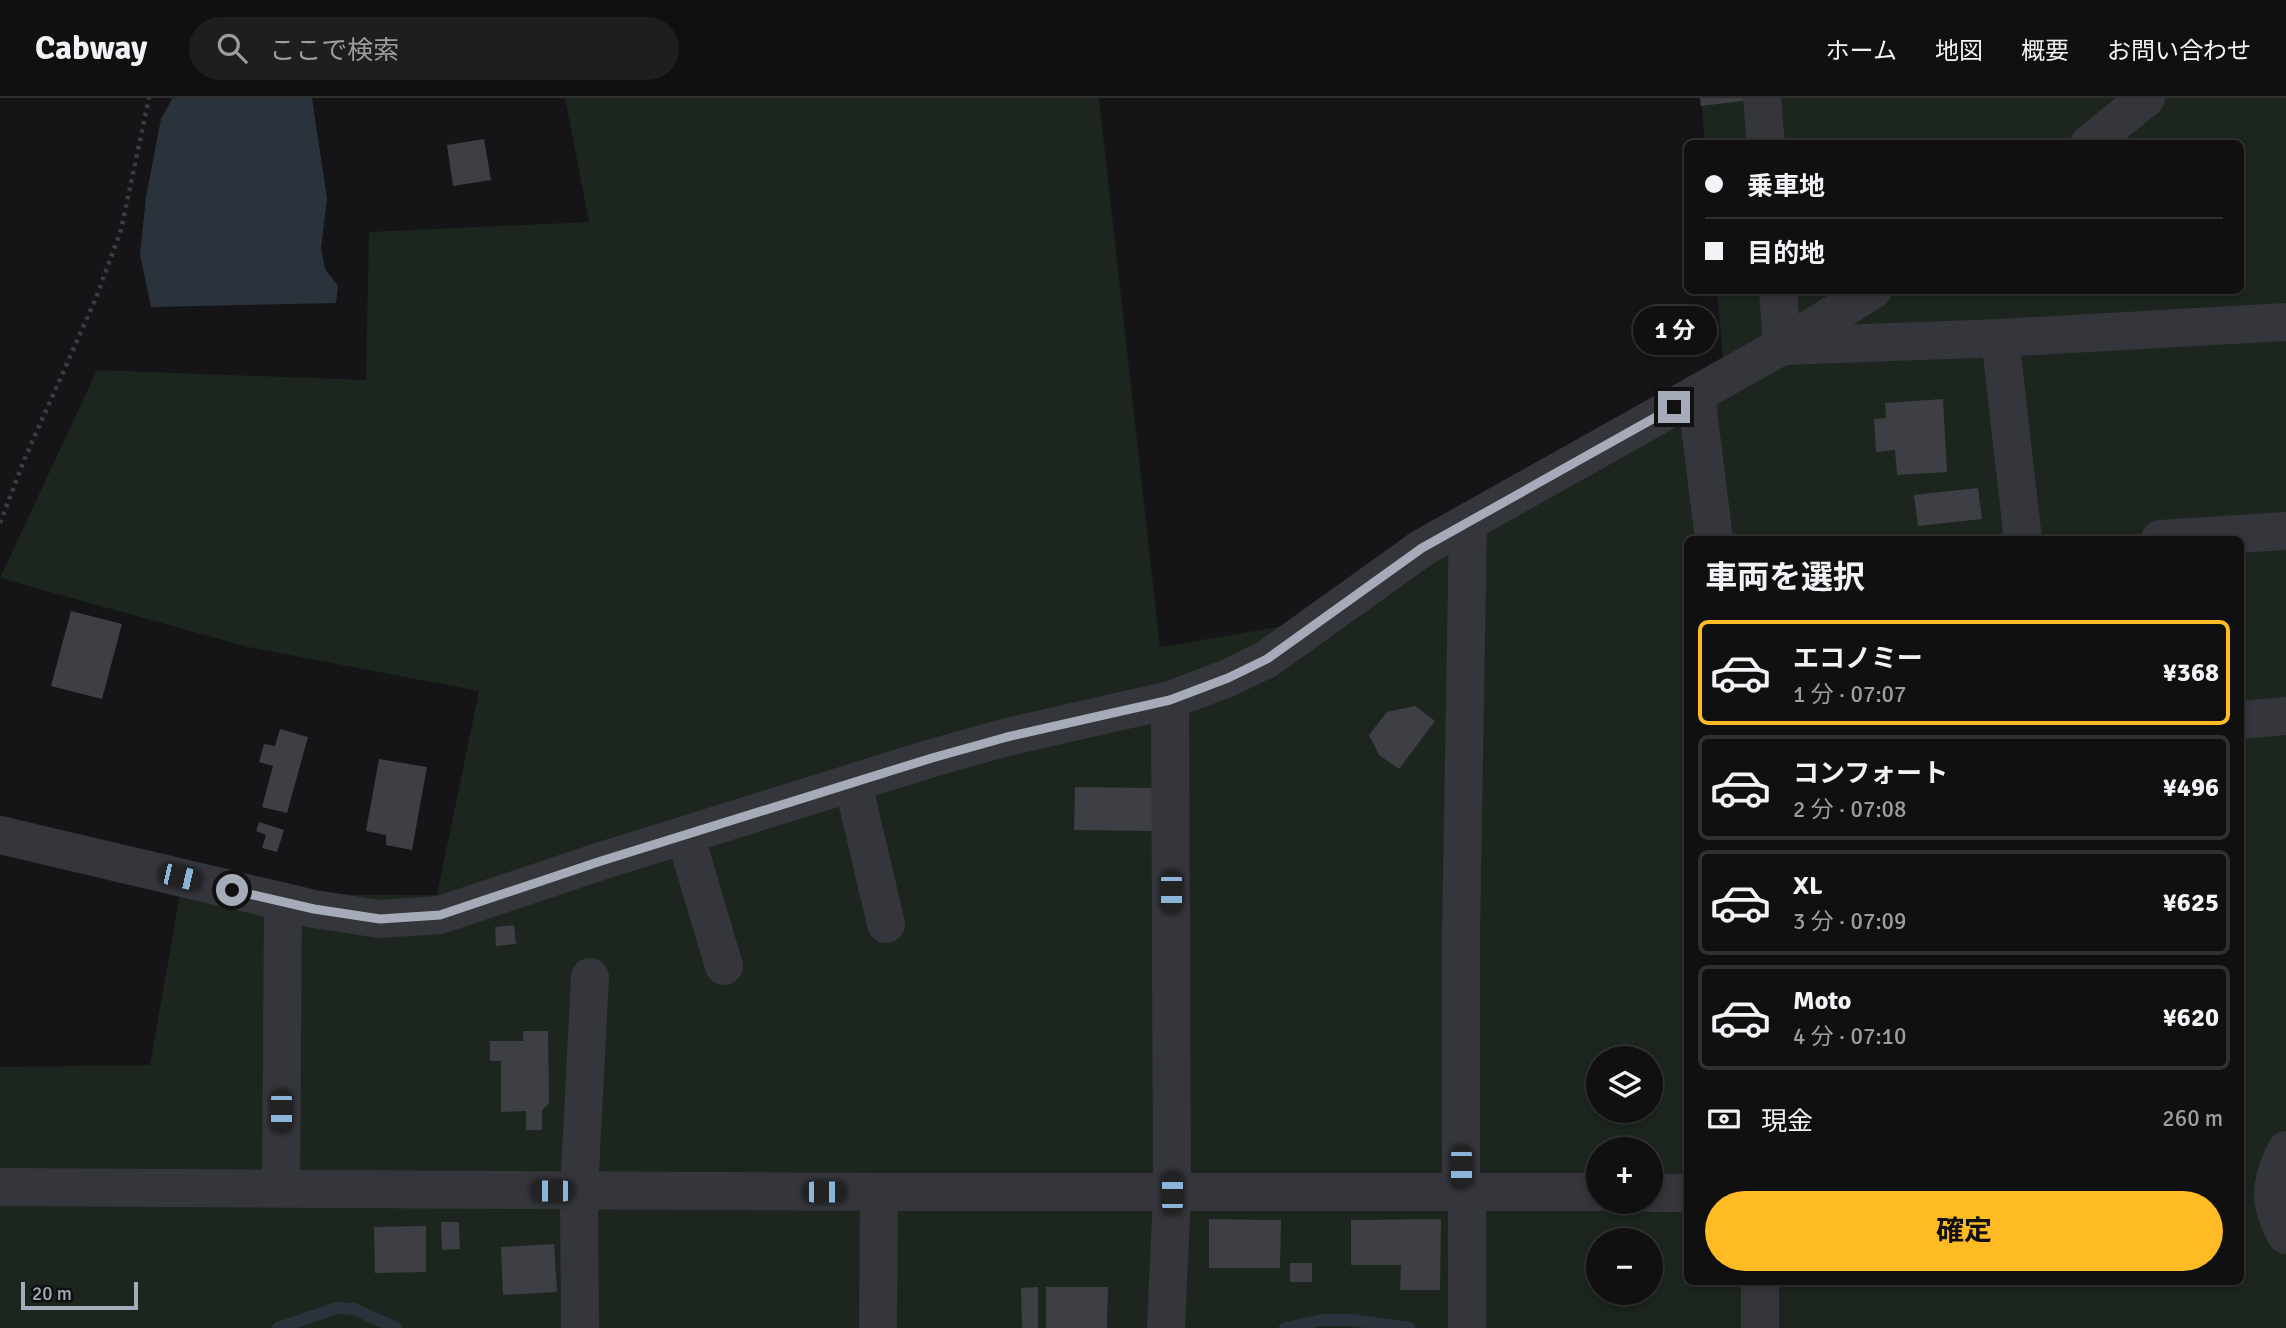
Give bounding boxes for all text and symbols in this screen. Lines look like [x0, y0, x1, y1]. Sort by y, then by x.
search box [189, 17, 679, 80]
text: Cabway [35, 28, 147, 69]
icon: search [213, 29, 251, 67]
text: ここで検索 [269, 35, 399, 67]
text: ホーム [1826, 36, 1897, 66]
text: 地図 [1935, 36, 1983, 66]
text: 概要 [2021, 36, 2069, 66]
text: お問い合わせ [2107, 36, 2251, 66]
text: 乗車地 [1747, 171, 1825, 203]
text: 目的地 [1747, 238, 1825, 270]
callout: 1 分 [1632, 306, 1716, 354]
text: 1 分 [1655, 316, 1695, 345]
route end [1658, 391, 1690, 423]
text: 車両を選択 [1705, 558, 1865, 597]
icon: car [1709, 641, 1772, 704]
text: エコノミー [1793, 643, 1923, 675]
text: ¥368 [2163, 657, 2219, 689]
text: 1 分 · 07:07 [1793, 680, 1906, 709]
icon: car [1709, 756, 1772, 819]
text: コンフォート [1793, 758, 1948, 790]
text: ¥496 [2163, 772, 2219, 804]
text: 2 分 · 07:08 [1793, 795, 1906, 824]
car [158, 862, 203, 892]
text: XL [1793, 870, 1823, 902]
car [1161, 871, 1182, 913]
icon: car [1709, 871, 1772, 934]
route start [216, 874, 248, 906]
text: ¥625 [2163, 887, 2219, 919]
text: 3 分 · 07:09 [1793, 907, 1906, 936]
text: Moto [1793, 985, 1851, 1017]
icon: car [1709, 986, 1772, 1049]
text: ¥620 [2163, 1002, 2219, 1034]
text: 4 分 · 07:10 [1793, 1022, 1906, 1051]
map controls [1586, 1046, 1663, 1305]
button: layers [1586, 1046, 1663, 1123]
car [271, 1090, 292, 1132]
icon: cash [1705, 1100, 1743, 1138]
text: 260 m [2162, 1104, 2223, 1133]
text: 現金 [1761, 1106, 1813, 1138]
button: + [1586, 1137, 1663, 1214]
car [1451, 1146, 1472, 1188]
car [1162, 1172, 1183, 1214]
car [532, 1181, 574, 1202]
car [804, 1182, 846, 1203]
button: 確定 [1705, 1191, 2223, 1271]
button: − [1586, 1228, 1663, 1305]
scale bar [21, 1279, 138, 1311]
text: 20 m [32, 1282, 72, 1306]

